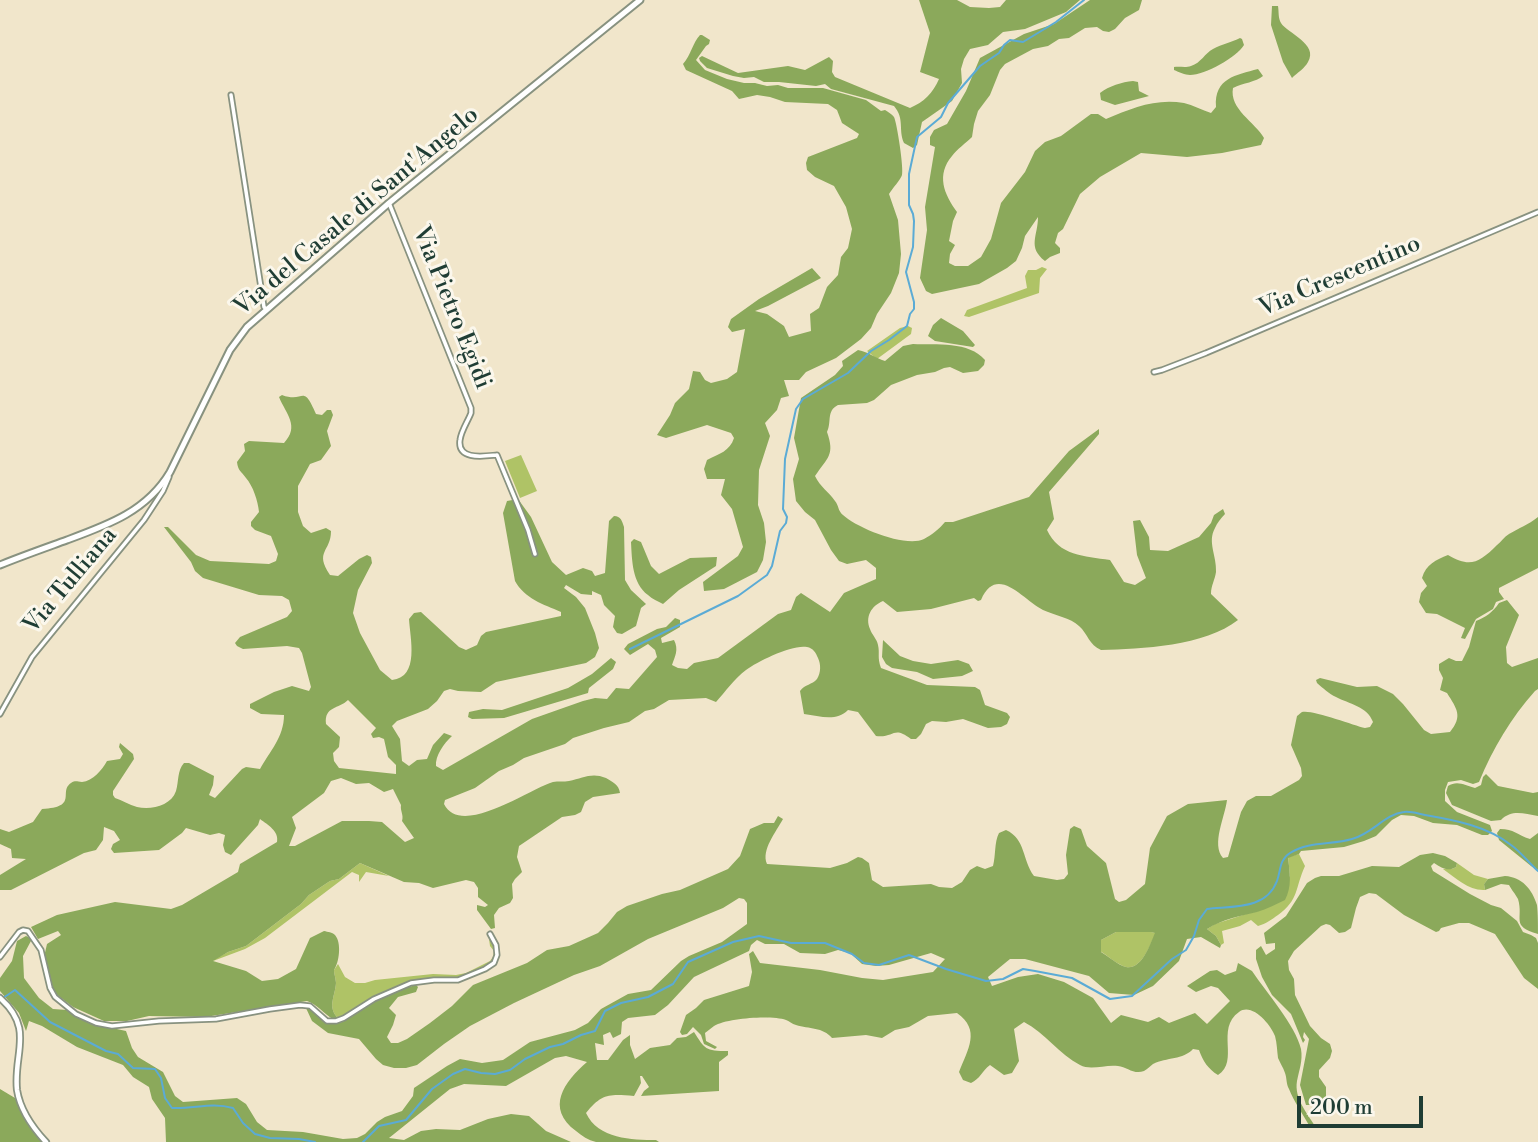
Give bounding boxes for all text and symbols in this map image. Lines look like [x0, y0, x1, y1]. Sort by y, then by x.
street label: Via del Casale di Sant'Angelo [229, 101, 485, 323]
street label: Via Pietro Egidi [405, 223, 497, 393]
street label: Via Crescentino [1255, 230, 1425, 324]
street label: Via Tulliana [18, 522, 124, 640]
scale bar [1300, 1082, 1426, 1126]
text: 200 m [1310, 1095, 1373, 1121]

